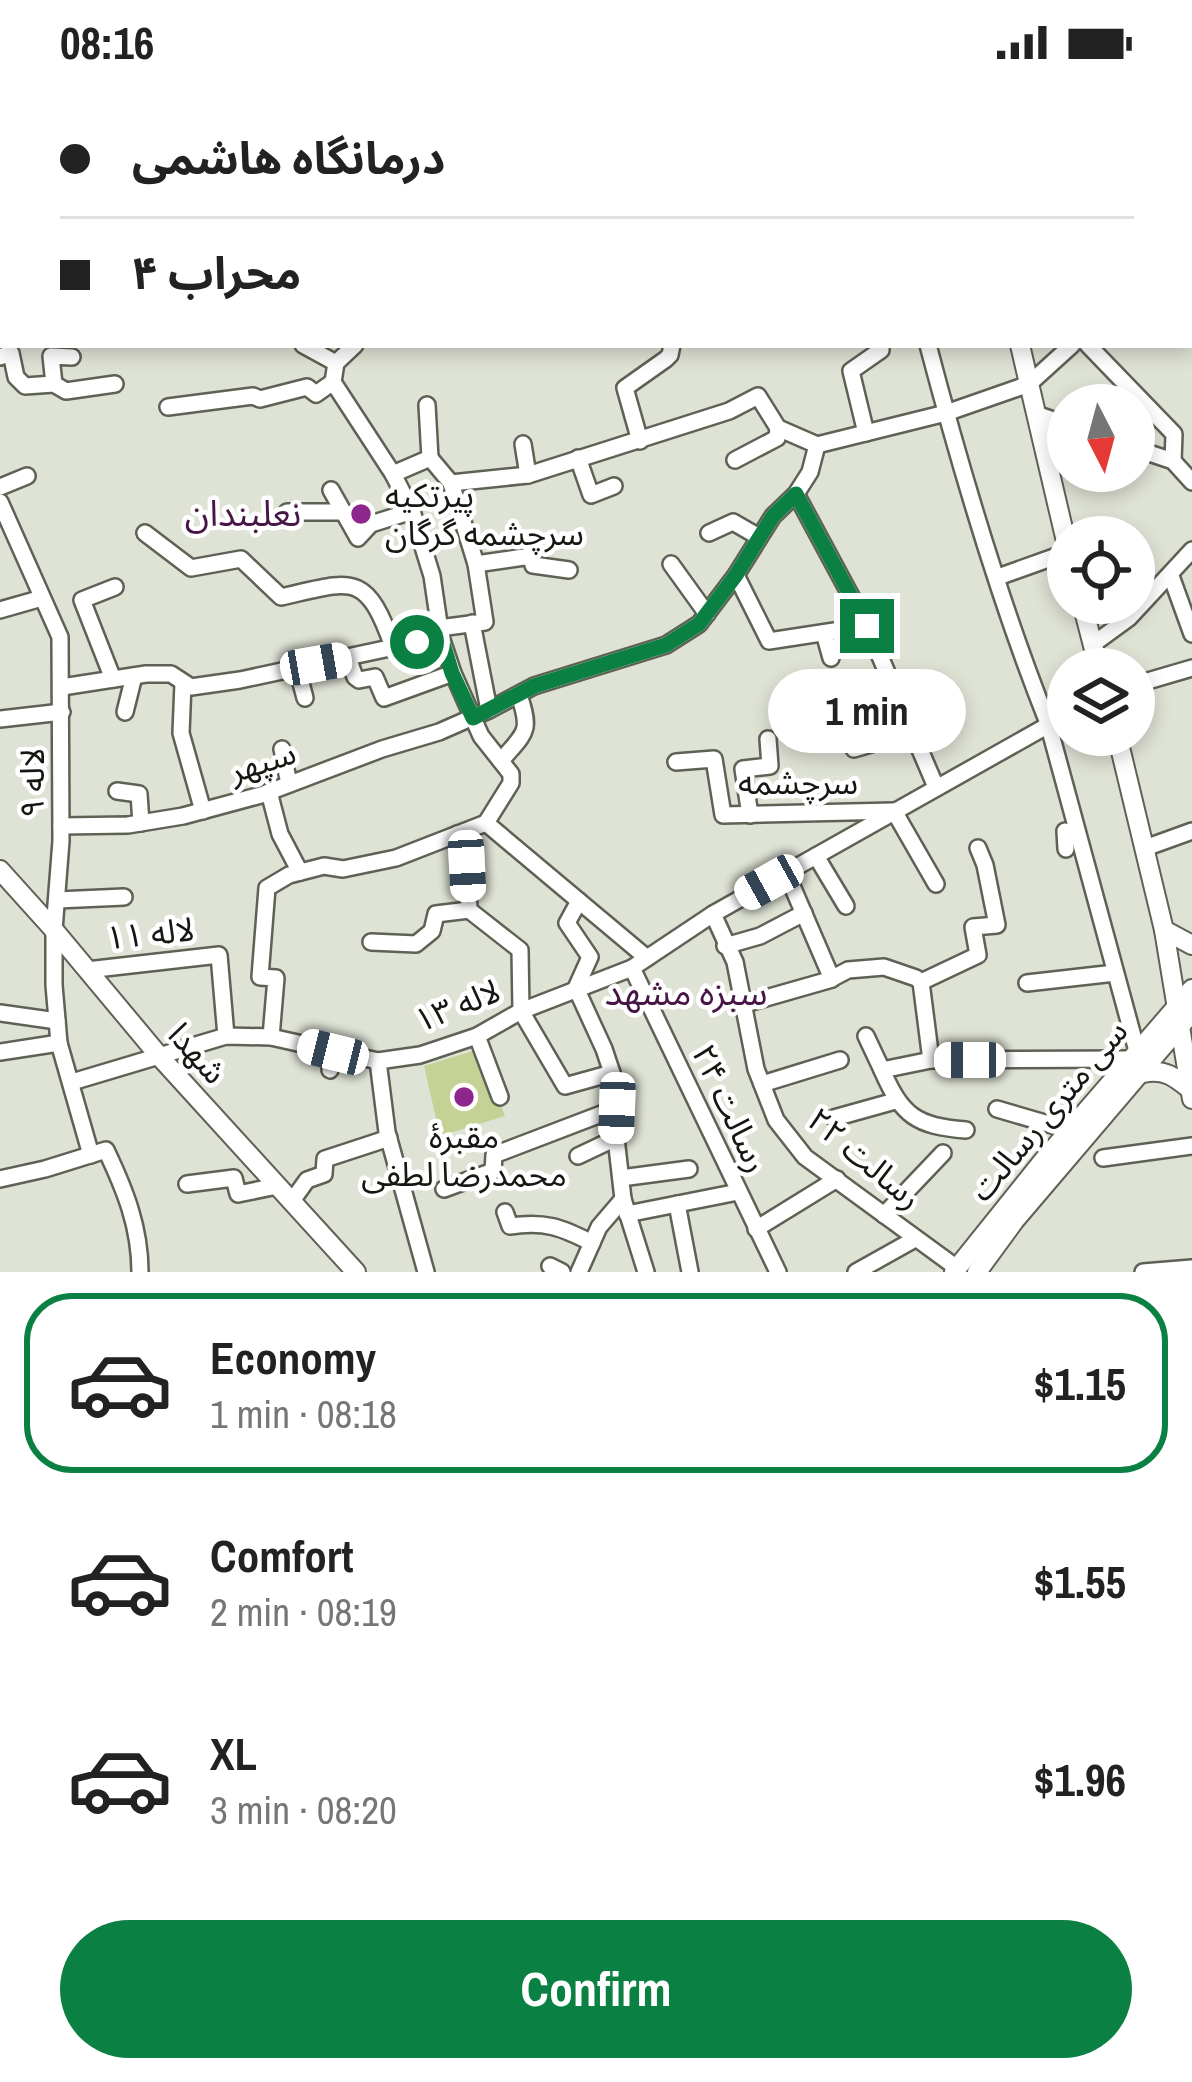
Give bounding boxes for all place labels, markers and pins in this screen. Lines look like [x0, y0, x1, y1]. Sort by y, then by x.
place label: پیرتکیه سرچشمه گرگان [385, 473, 584, 555]
marker: پیرتکیه سرچشمه گرگان [348, 501, 374, 527]
marker: مقبرهٔ محمدرضا لطفی [451, 1084, 477, 1110]
place label: مقبرهٔ محمدرضا لطفی [361, 1114, 567, 1196]

